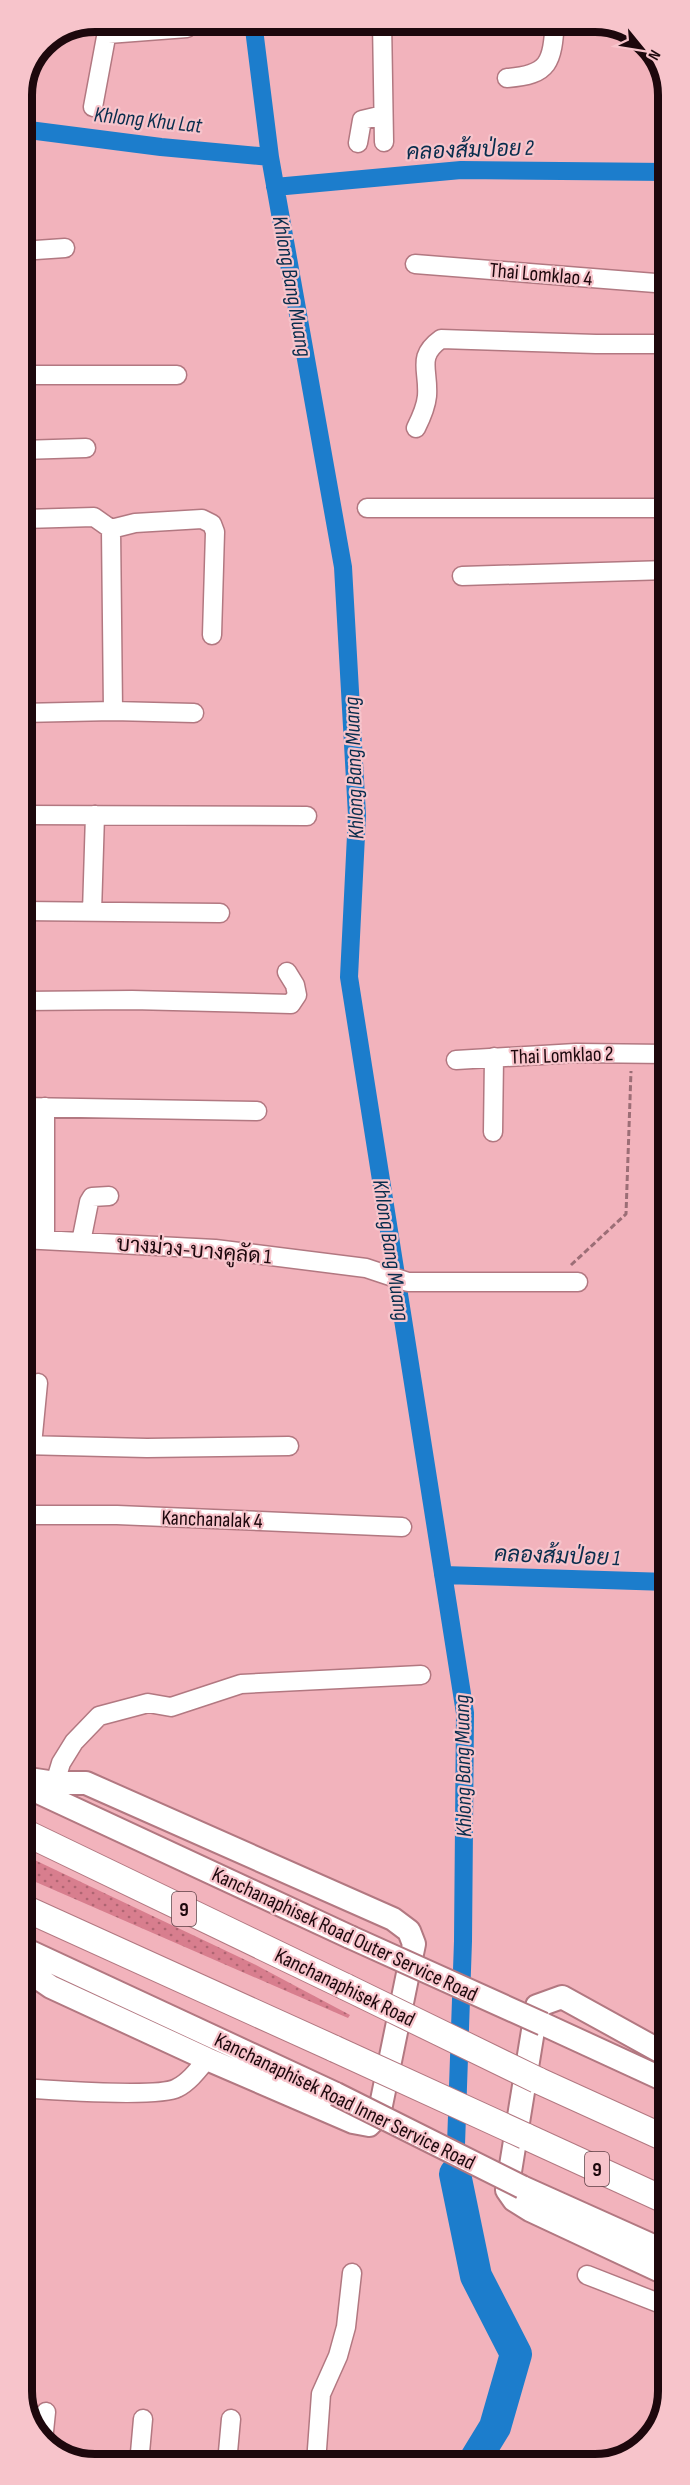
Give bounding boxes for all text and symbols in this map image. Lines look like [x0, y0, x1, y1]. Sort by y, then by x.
north arrow [612, 18, 672, 78]
text: N [643, 46, 664, 63]
water label: Khlong Khu Lat [93, 101, 204, 140]
water label: คลองส้มป่อย 2 [406, 134, 535, 166]
water label: Khlong Bang Muang [266, 214, 317, 359]
street label: Thai Lomklao 4 [488, 258, 594, 291]
water label: Khlong Bang Muang [339, 696, 370, 840]
street label: Thai Lomklao 2 [510, 1041, 614, 1070]
water label: Khlong Bang Muang [366, 1178, 415, 1323]
street label: บางม่วง-บางคูลัด 1 [115, 1231, 273, 1272]
street label: Kanchanalak 4 [161, 1505, 263, 1534]
water label: คลองส้มป่อย 1 [493, 1540, 620, 1572]
water label: Khlong Bang Muang [449, 1694, 478, 1837]
street label: Kanchanaphisek Road Outer Service Road [208, 1861, 482, 2007]
road number: 9 [172, 1892, 196, 1926]
street label: Kanchanaphisek Road [271, 1942, 419, 2032]
street label: Kanchanaphisek Road Inner Service Road [210, 2027, 479, 2176]
road number: 9 [585, 2152, 609, 2186]

